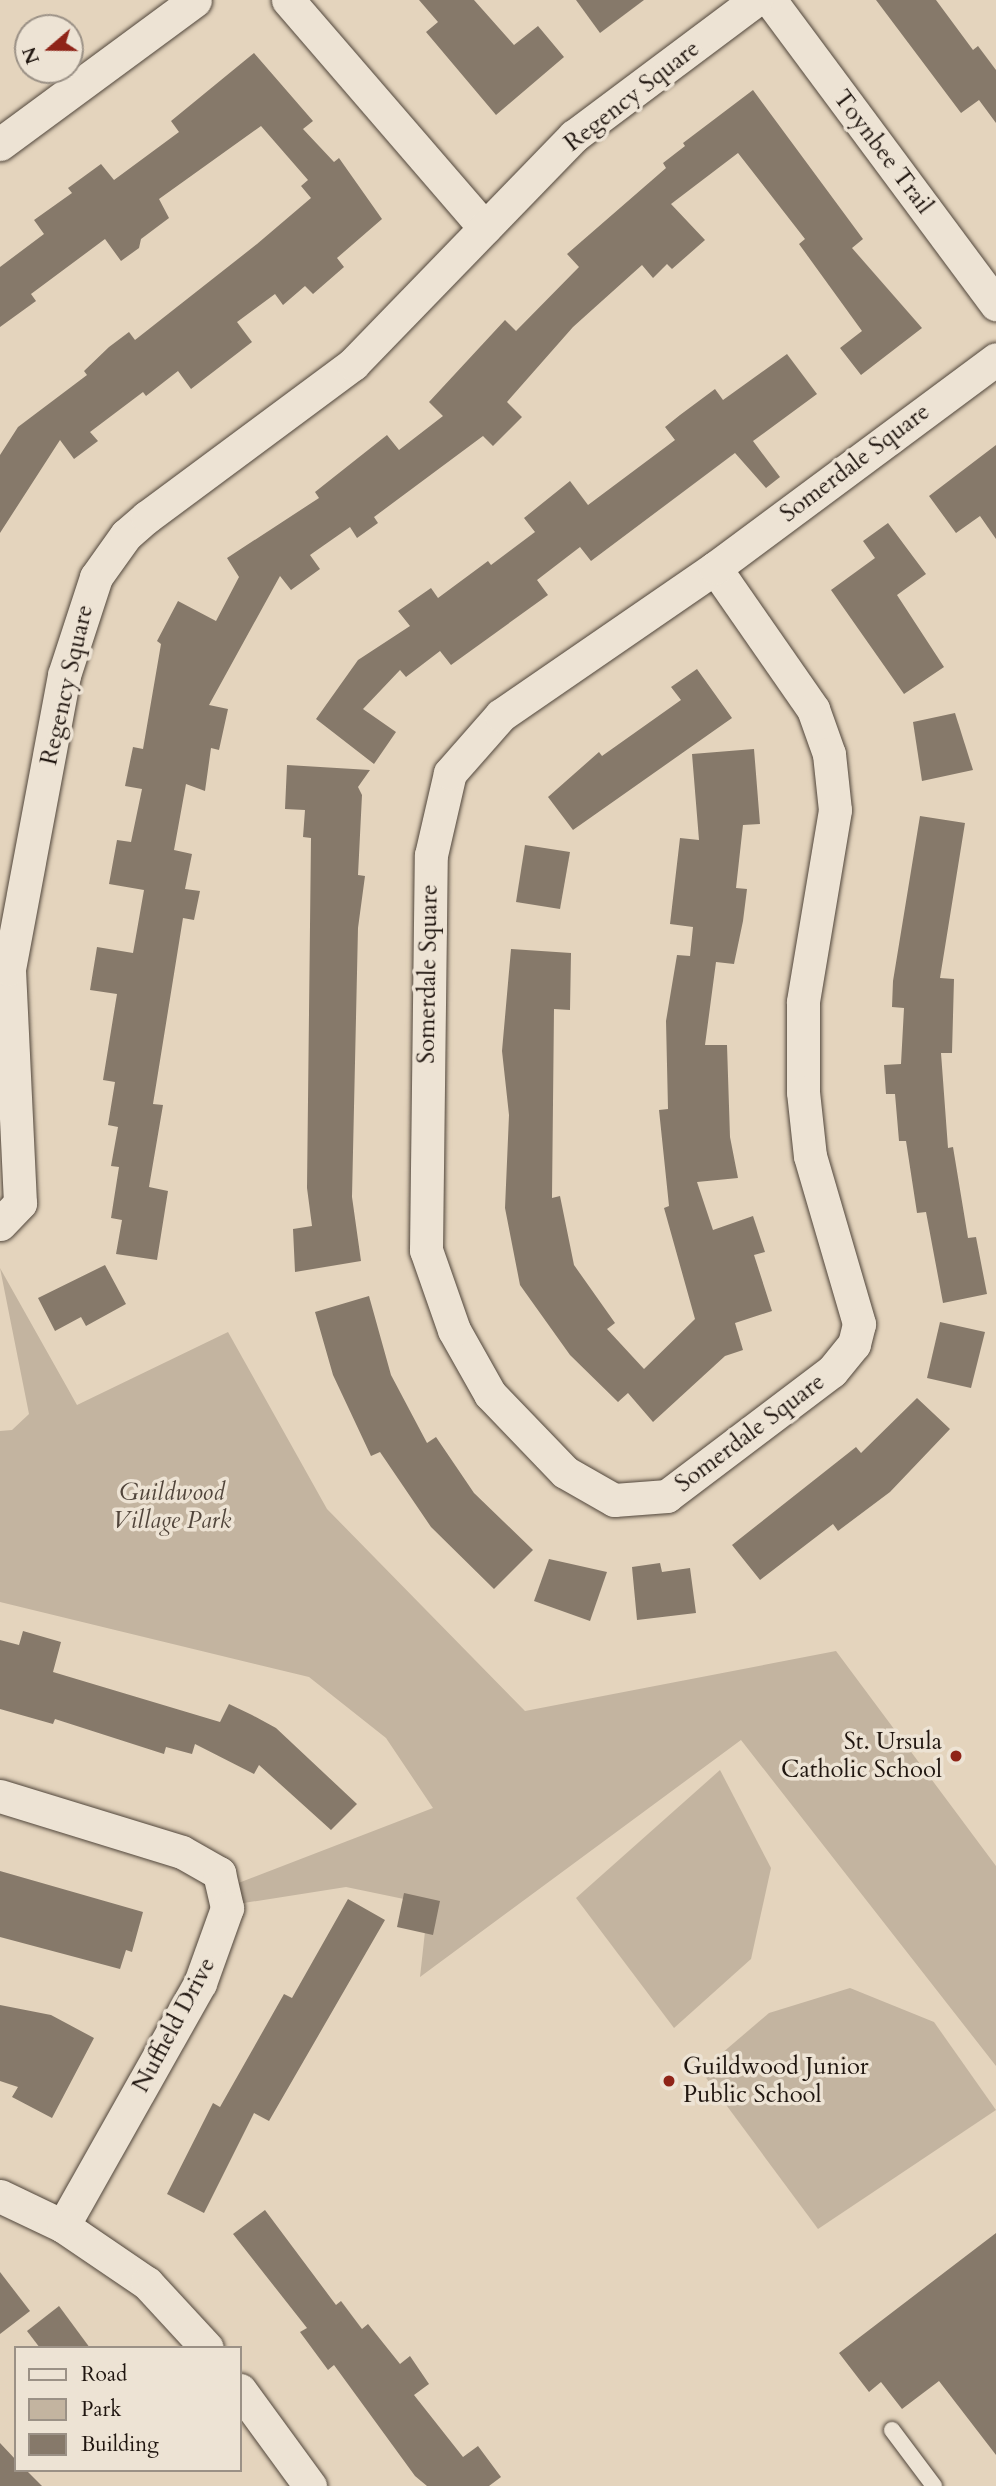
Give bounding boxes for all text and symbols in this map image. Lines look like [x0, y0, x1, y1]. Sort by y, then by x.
north arrow [14, 14, 84, 84]
street label: Regency Square [559, 34, 705, 158]
text: N [16, 43, 46, 68]
street label: Toynbee Trail [827, 84, 939, 220]
street label: Somerdale Square [775, 397, 935, 529]
street label: Regency Square [35, 602, 99, 768]
street label: Somerdale Square [412, 884, 444, 1064]
street label: Somerdale Square [670, 1367, 830, 1499]
park label: Guildwood Village Park [113, 1479, 231, 1535]
place label: St. Ursula Catholic School [781, 1728, 942, 1784]
marker: St. Ursula Catholic School [948, 1748, 964, 1764]
street label: Nuffield Drive [126, 1953, 222, 2097]
place label: Guildwood Junior Public School [683, 2053, 869, 2109]
marker: Guildwood Junior Public School [661, 2073, 677, 2089]
legend [14, 2346, 242, 2472]
text: Road [81, 2360, 127, 2389]
text: Park [81, 2395, 121, 2424]
text: Building [81, 2430, 159, 2459]

